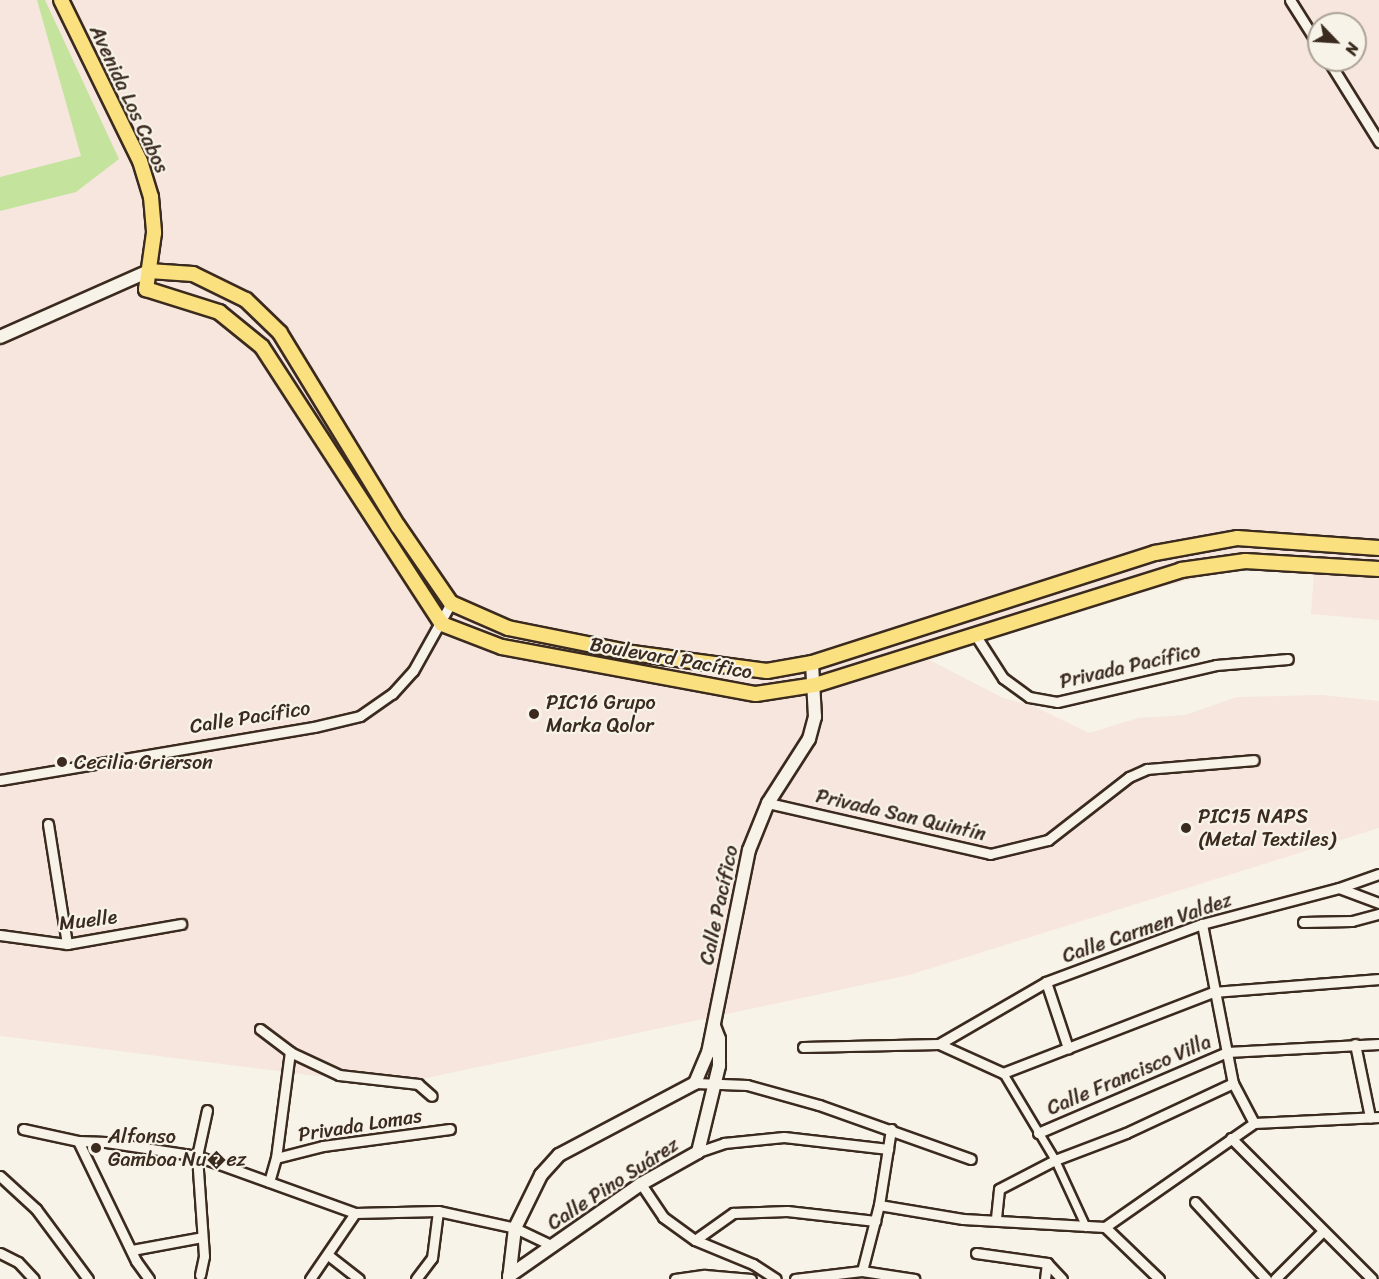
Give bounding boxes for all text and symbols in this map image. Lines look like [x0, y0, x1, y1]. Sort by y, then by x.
north arrow [1307, 12, 1367, 72]
street label: Avenida Los Cabos [84, 21, 174, 177]
text: N [1336, 38, 1367, 60]
street label: Boulevard Pacífico [588, 632, 754, 684]
street label: Privada Pacífico [1057, 638, 1203, 694]
place label: PIC16 Grupo Marka Qolor [546, 690, 656, 737]
street label: Calle Pacífico [188, 696, 312, 738]
marker: PIC16 Grupo Marka Qolor [527, 707, 541, 721]
place label: Cecilia Grierson [74, 750, 212, 774]
marker: Cecilia Grierson [55, 755, 69, 769]
street label: Privada San Quintín [813, 784, 989, 846]
place label: PIC15 NAPS (Metal Textiles) [1198, 804, 1337, 851]
marker: PIC15 NAPS (Metal Textiles) [1179, 821, 1193, 835]
street label: Calle Pacífico [695, 843, 743, 967]
street label: Calle Carmen Valdez [1059, 888, 1235, 968]
street label: Muelle [58, 905, 118, 935]
street label: Calle Francisco Villa [1042, 1029, 1216, 1121]
street label: Privada Lomas [296, 1103, 424, 1147]
place label: Alfonso Gamboa Nu�ez [108, 1124, 246, 1171]
street label: Calle Pino Suárez [542, 1132, 684, 1236]
marker: Alfonso Gamboa Nu�ez [89, 1141, 103, 1155]

